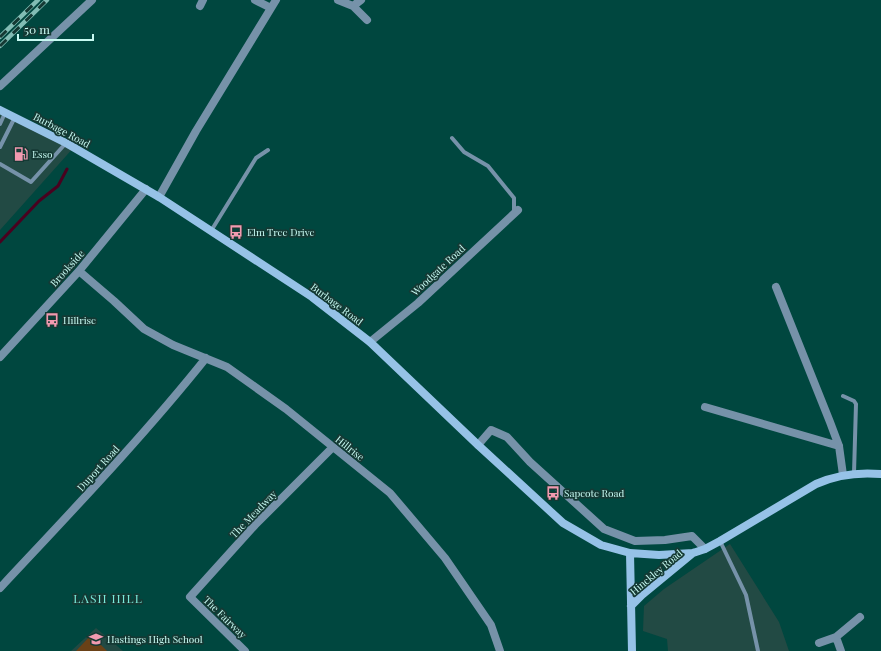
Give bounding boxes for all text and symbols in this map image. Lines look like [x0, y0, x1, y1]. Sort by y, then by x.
scale bar [18, 16, 93, 42]
text: 50 m [24, 21, 50, 37]
street label: Burbage Road [31, 109, 93, 151]
fuel station icon: Esso [13, 146, 29, 162]
place label: Esso [32, 147, 53, 161]
bus stop icon: Elm Tree Drive [228, 224, 244, 240]
place label: Elm Tree Drive [247, 225, 315, 239]
street label: Woodgate Road [407, 241, 468, 299]
street label: Brookside [47, 247, 87, 289]
street label: Burbage Road [308, 280, 366, 328]
bus stop icon: Hillrise [44, 312, 60, 328]
place label: Hillrise [63, 313, 96, 327]
street label: Hillrise [333, 432, 367, 464]
street label: Duport Road [74, 442, 123, 494]
bus stop icon: Sapcote Road [545, 485, 561, 501]
place label: Sapcote Road [564, 486, 625, 500]
street label: The Meadway [227, 487, 279, 541]
street label: Hinckley Road [627, 546, 685, 598]
district label: LASH HILL [73, 590, 143, 606]
street label: The Fairway [200, 593, 250, 641]
school or university icon: Hastings High School [88, 631, 104, 647]
place label: Hastings High School [107, 632, 203, 646]

